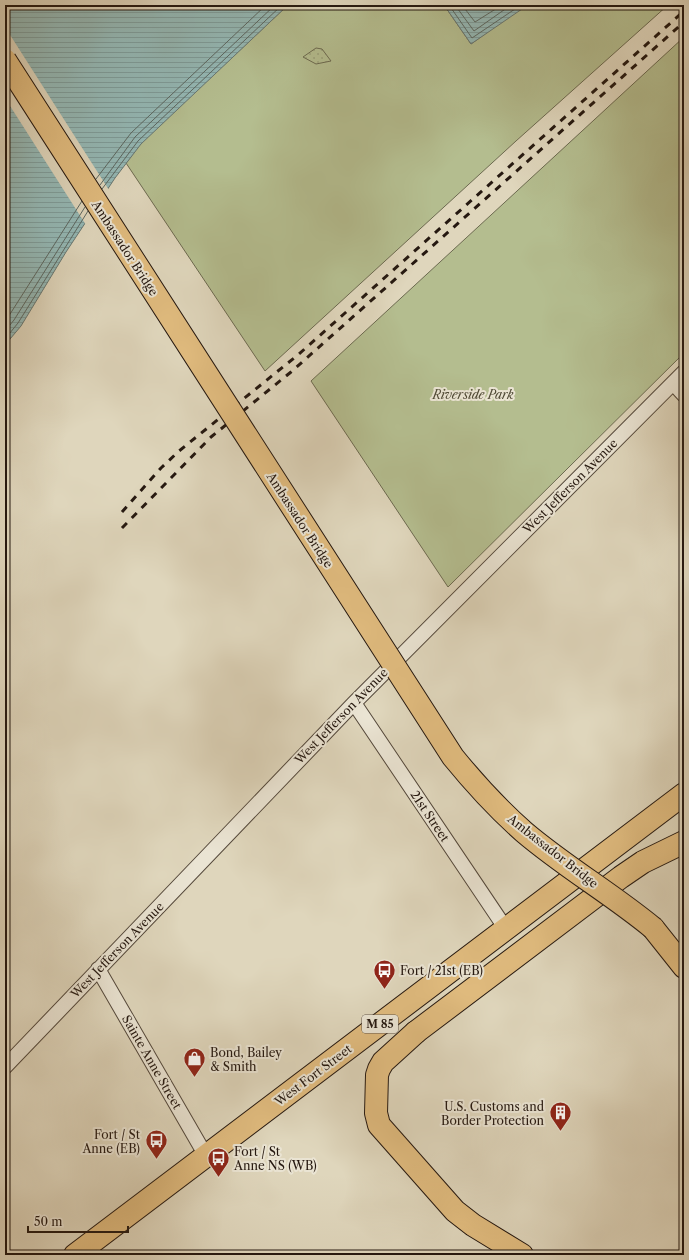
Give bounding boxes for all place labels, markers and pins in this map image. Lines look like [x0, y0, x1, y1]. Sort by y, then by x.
bus stop icon: Fort / 21st (EB) [372, 957, 398, 990]
place label: Fort / 21st (EB) [400, 963, 483, 978]
place label: Bond, Bailey & Smith [210, 1045, 282, 1074]
shop icon: Bond, Bailey & Smith [181, 1046, 207, 1079]
place label: U.S. Customs and Border Protection [441, 1099, 545, 1128]
building icon: U.S. Customs and Border Protection [547, 1100, 573, 1133]
place label: Fort / St Anne (EB) [81, 1127, 141, 1156]
bus stop icon: Fort / St Anne (EB) [143, 1128, 169, 1161]
place label: Fort / St Anne NS (WB) [233, 1144, 317, 1173]
bus stop icon: Fort / St Anne NS (WB) [206, 1145, 232, 1178]

